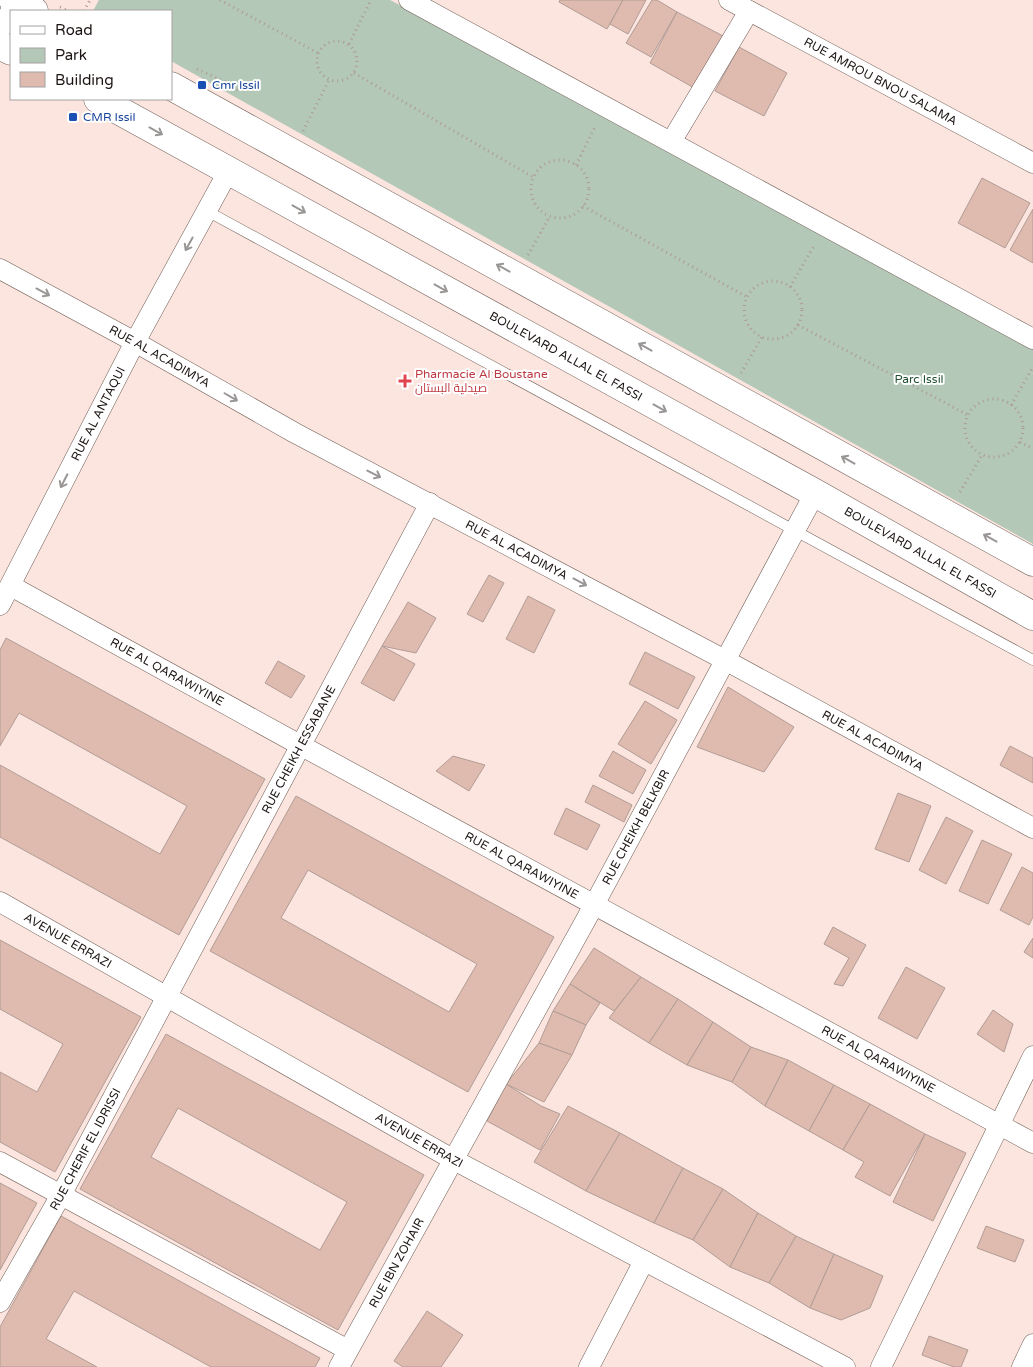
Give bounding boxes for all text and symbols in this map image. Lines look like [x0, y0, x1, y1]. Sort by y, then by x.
legend [10, 10, 172, 100]
text: Road [55, 21, 93, 39]
street label: RUE AMROU BNOU SALAMA [801, 34, 960, 128]
text: Park [55, 46, 87, 64]
text: Building [55, 71, 114, 89]
place label: Cmr Issil [212, 78, 260, 92]
marker: Cmr Issil [196, 79, 208, 91]
place label: CMR Issil [83, 110, 135, 124]
marker: CMR Issil [67, 111, 79, 123]
one-way arrow [149, 126, 163, 136]
one-way arrow [291, 204, 306, 214]
one-way arrow [184, 236, 193, 251]
one-way arrow [496, 263, 510, 273]
one-way arrow [433, 283, 448, 293]
one-way arrow [35, 288, 50, 298]
street label: BOULEVARD ALLAL EL FASSI [487, 309, 645, 404]
street label: RUE AL ACADIMYA [107, 322, 213, 390]
one-way arrow [638, 342, 653, 351]
street label: RUE AL ANTAQUI [68, 364, 128, 463]
place label: Pharmacie Al Boustane صيدلية البستان [415, 367, 548, 395]
park label: Parc Issil [894, 372, 944, 386]
marker: Pharmacie Al Boustane صيدلية البستان [399, 375, 411, 387]
one-way arrow [223, 392, 238, 402]
one-way arrow [652, 404, 667, 413]
one-way arrow [842, 454, 856, 464]
one-way arrow [366, 470, 381, 479]
one-way arrow [59, 473, 69, 488]
street label: BOULEVARD ALLAL EL FASSI [842, 504, 999, 601]
street label: RUE AL ACADIMYA [463, 517, 570, 583]
one-way arrow [984, 533, 998, 543]
one-way arrow [572, 578, 586, 588]
street label: RUE AL QARAWIYINE [108, 635, 226, 709]
street label: RUE CHEIKH ESSABANE [259, 683, 339, 816]
street label: RUE AL ACADIMYA [820, 707, 926, 774]
street label: RUE CHEIKH BELKBIR [599, 767, 672, 887]
street label: RUE AL QARAWIYINE [462, 829, 581, 902]
street label: AVENUE ERRAZI [21, 910, 114, 971]
street label: RUE AL QARAWIYINE [819, 1022, 938, 1096]
street label: RUE CHERIF EL IDRISSI [47, 1086, 124, 1213]
street label: AVENUE ERRAZI [373, 1110, 465, 1170]
street label: RUE IBN ZOHAIR [366, 1216, 427, 1310]

